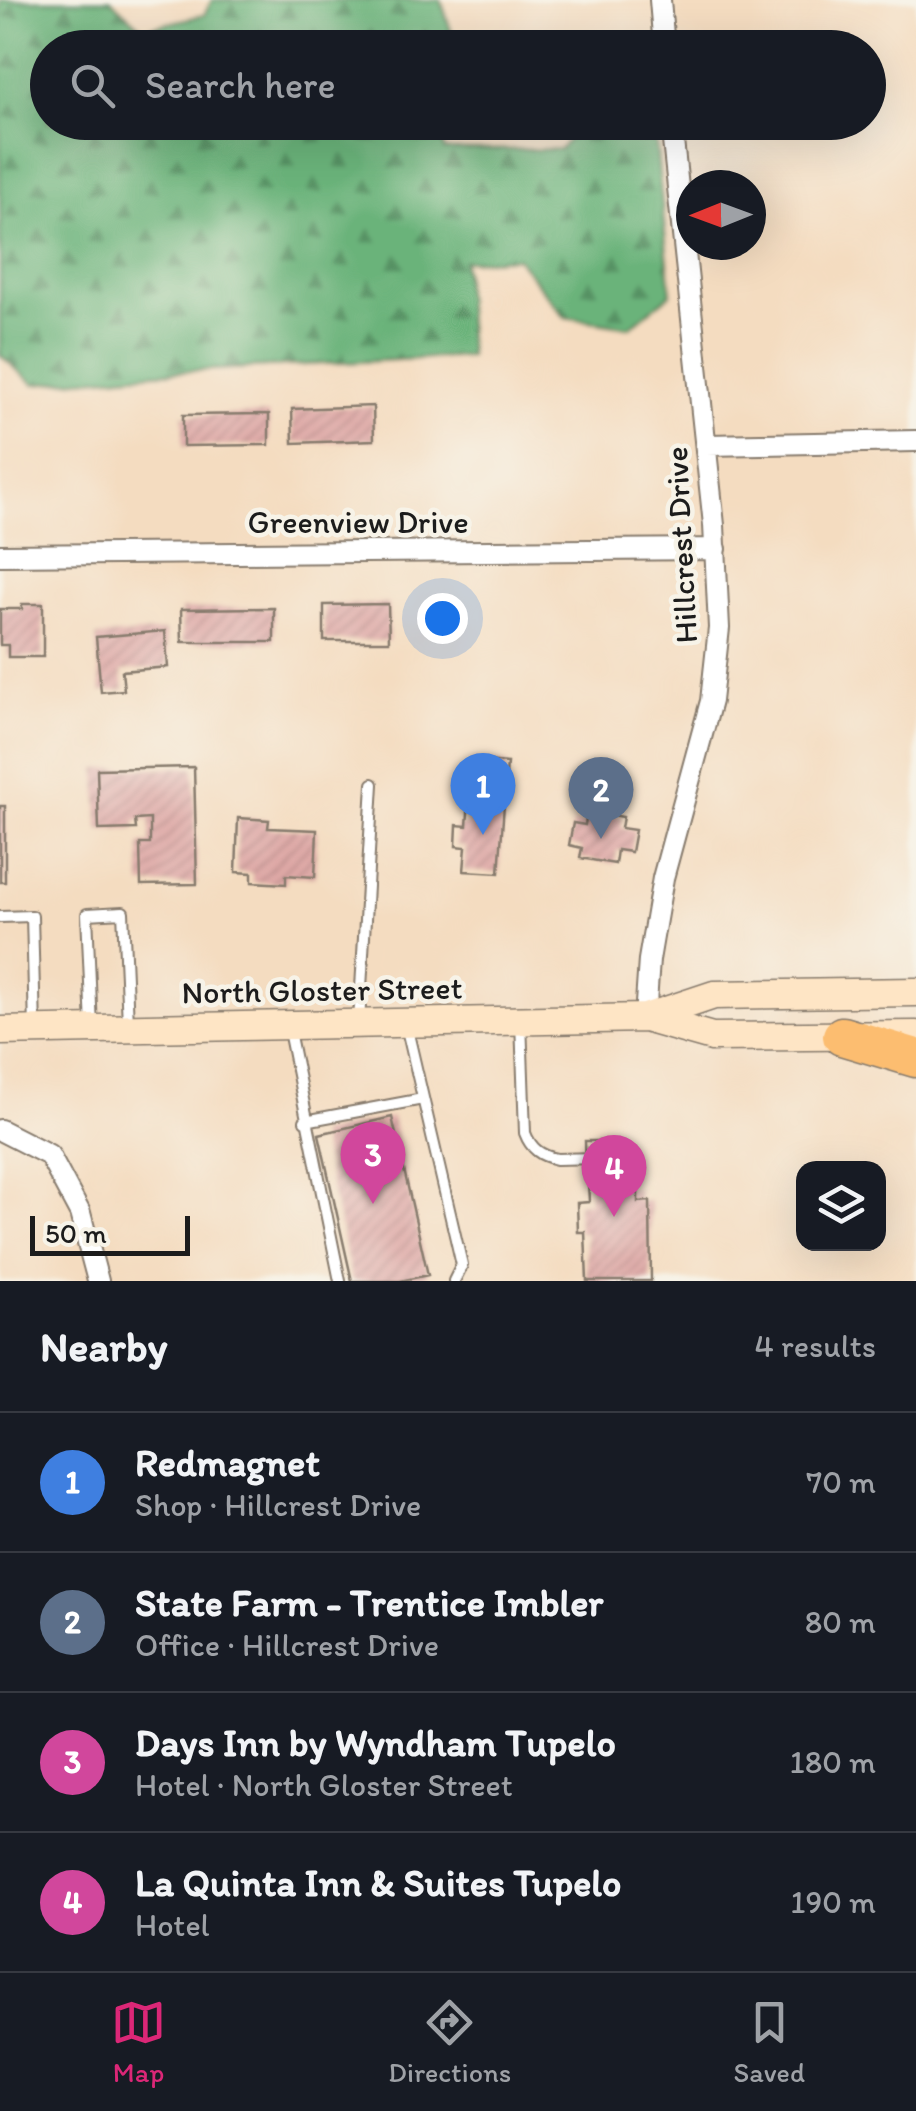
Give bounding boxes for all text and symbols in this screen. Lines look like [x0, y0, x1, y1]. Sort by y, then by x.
search box [30, 30, 886, 140]
icon: search [65, 58, 120, 113]
text: Search here [145, 62, 336, 108]
north arrow [676, 170, 766, 260]
street label: Hillcrest Drive [657, 446, 705, 644]
street label: Greenview Drive [247, 503, 469, 541]
your location [417, 593, 468, 644]
pin: 1 [450, 752, 516, 835]
pin: 2 [568, 756, 634, 839]
street label: North Gloster Street [181, 969, 463, 1011]
pin: 3 [340, 1122, 406, 1204]
pin: 4 [582, 1134, 646, 1217]
map controls [796, 1161, 886, 1251]
button: layers [796, 1161, 886, 1251]
scale bar [30, 1211, 190, 1256]
text: 50 m [45, 1216, 107, 1250]
text: Nearby [40, 1321, 167, 1372]
text: 4 results [755, 1327, 876, 1365]
text: Redmagnet [135, 1440, 320, 1486]
text: 1 [65, 1463, 80, 1501]
text: 70 m [806, 1463, 876, 1501]
text: Shop · Hillcrest Drive [135, 1486, 421, 1524]
text: State Farm - Trentice Imbler [135, 1580, 603, 1626]
text: 2 [64, 1603, 81, 1641]
text: 80 m [805, 1603, 876, 1641]
text: Office · Hillcrest Drive [135, 1626, 439, 1664]
text: Days Inn by Wyndham Tupelo [135, 1720, 616, 1766]
text: 3 [64, 1743, 81, 1781]
text: 180 m [790, 1743, 876, 1781]
text: Hotel · North Gloster Street [135, 1766, 513, 1804]
text: La Quinta Inn & Suites Tupelo [135, 1860, 621, 1906]
text: 4 [63, 1883, 82, 1921]
text: 190 m [791, 1883, 876, 1921]
text: Hotel [135, 1906, 210, 1944]
tab: Map [111, 1995, 166, 2089]
tab: Directions [388, 1995, 511, 2089]
tab: Saved [733, 1995, 805, 2089]

